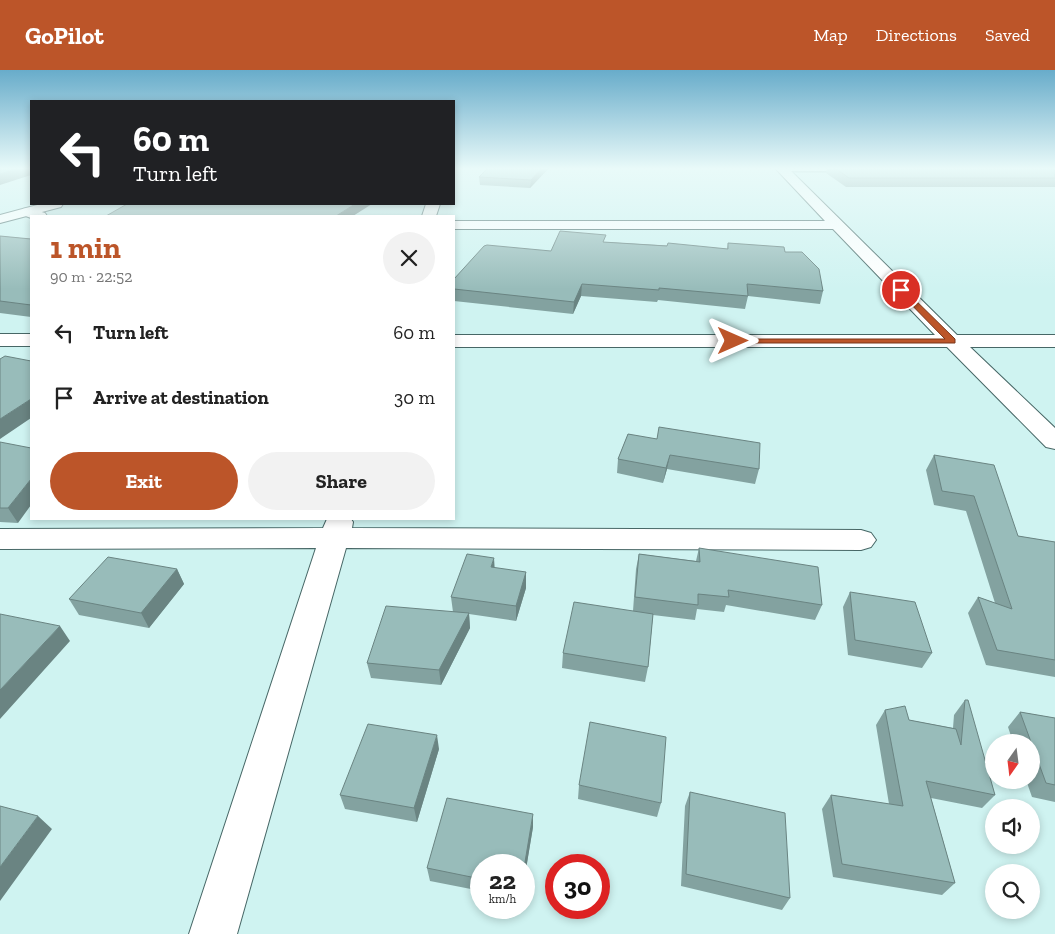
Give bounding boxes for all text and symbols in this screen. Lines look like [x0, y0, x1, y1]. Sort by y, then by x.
text: GoPilot [25, 21, 104, 50]
text: Map [813, 24, 848, 46]
text: Directions [876, 24, 957, 46]
text: Saved [985, 24, 1030, 46]
text: 60 m [133, 118, 209, 160]
icon: left [50, 120, 115, 185]
text: Turn left [133, 160, 217, 187]
text: 1 min [50, 230, 121, 266]
button: close [383, 232, 435, 284]
text: 90 m · 22:52 [50, 267, 132, 286]
pin [880, 269, 922, 311]
icon: arrive [887, 276, 915, 304]
position arrow [706, 314, 758, 366]
icon: left [50, 319, 78, 347]
text: Turn left [93, 321, 168, 344]
text: 60 m [393, 321, 435, 344]
icon: arrive [50, 384, 78, 412]
text: Arrive at destination [93, 386, 269, 409]
text: 30 m [394, 386, 435, 409]
button: Exit [50, 452, 238, 510]
button: Share [248, 452, 435, 510]
north arrow [985, 734, 1040, 789]
map controls [985, 734, 1040, 919]
button: sound [985, 799, 1040, 854]
speed limit sign: 30 [545, 854, 610, 919]
button: search [985, 864, 1040, 919]
text: 22 [489, 865, 516, 895]
text: km/h [489, 892, 516, 906]

